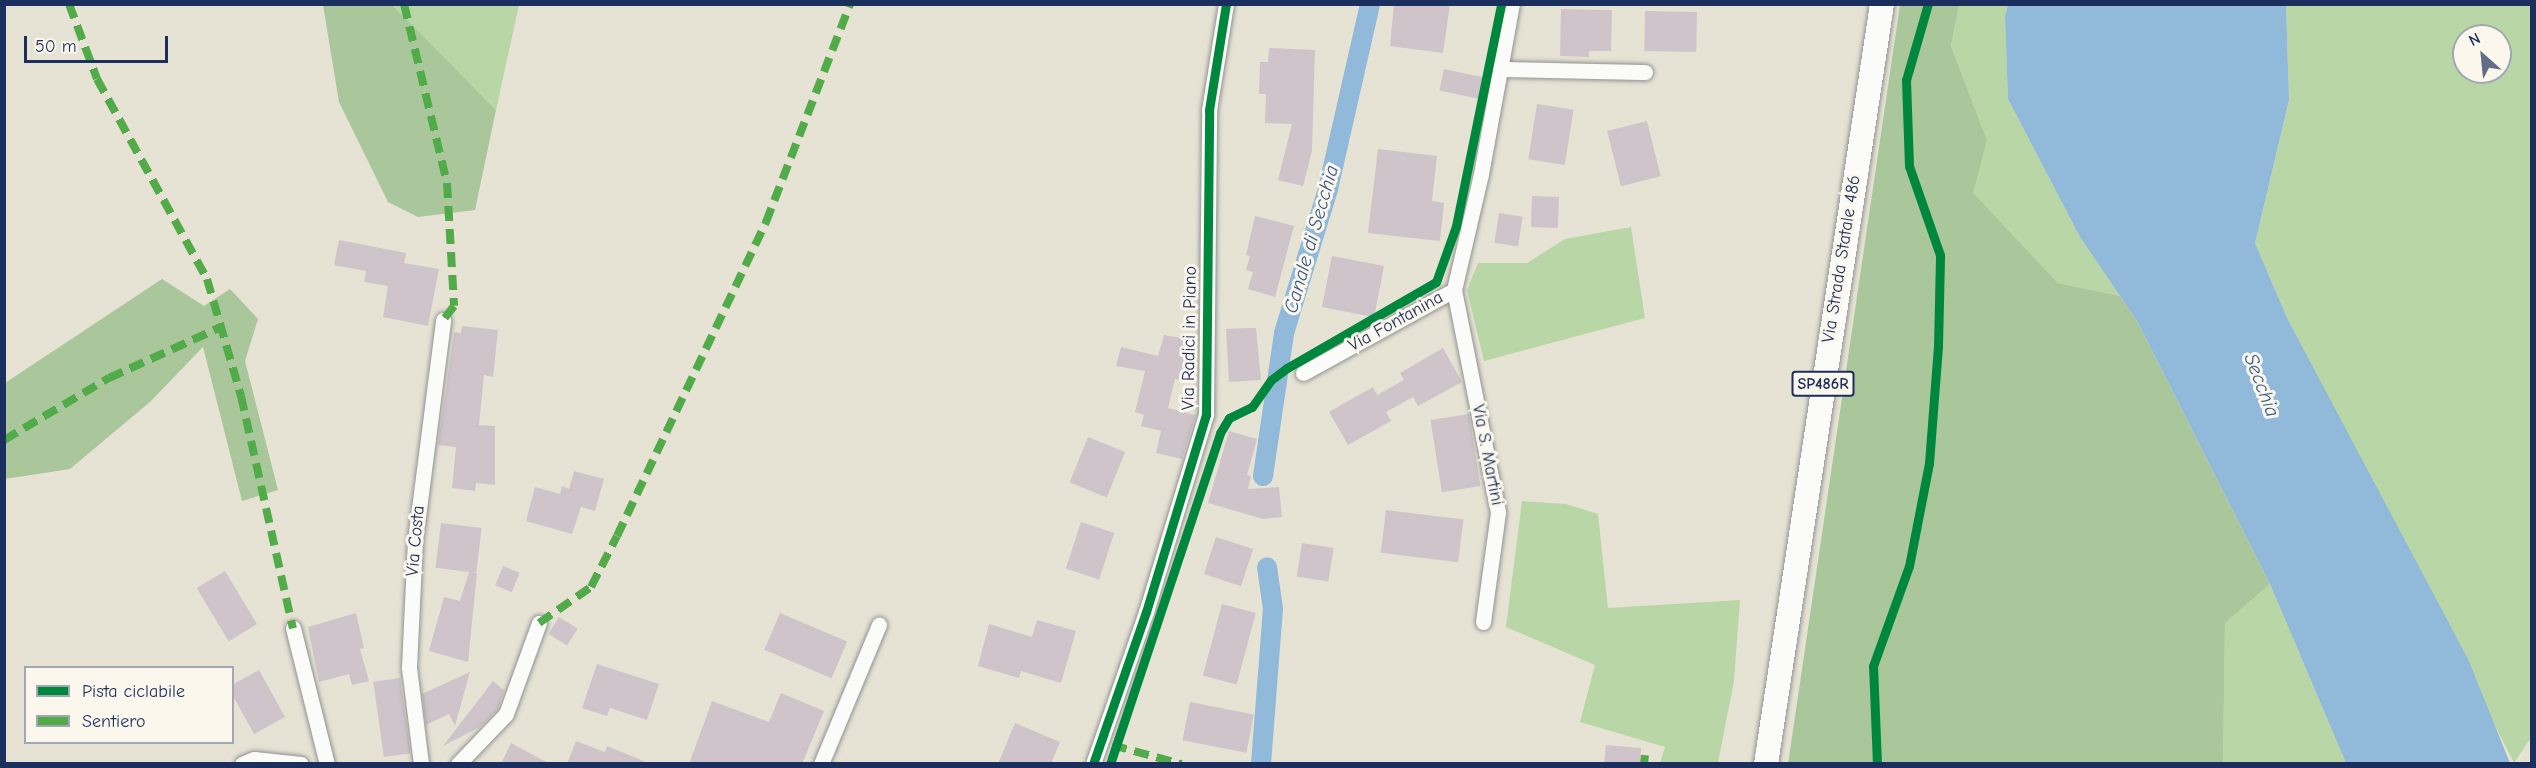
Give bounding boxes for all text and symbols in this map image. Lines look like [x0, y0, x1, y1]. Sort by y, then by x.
scale bar [27, 24, 171, 62]
north arrow [2452, 24, 2512, 84]
text: N [2466, 29, 2483, 50]
text: 50 m [35, 36, 77, 57]
water label: Canale di Secchia [1278, 162, 1344, 316]
street label: Via Strada Statale 486 [1818, 174, 1866, 344]
street label: Via Radici in Piano [1178, 266, 1202, 410]
street label: Via Fontanina [1345, 287, 1447, 357]
water label: Secchia [2239, 350, 2285, 420]
road number: SP486R [1792, 371, 1854, 397]
street label: Via S. Martini [1467, 403, 1507, 507]
street label: Via Costa [402, 505, 430, 577]
legend [24, 666, 234, 744]
text: Pista ciclabile [82, 681, 185, 702]
text: Sentiero [82, 711, 146, 732]

